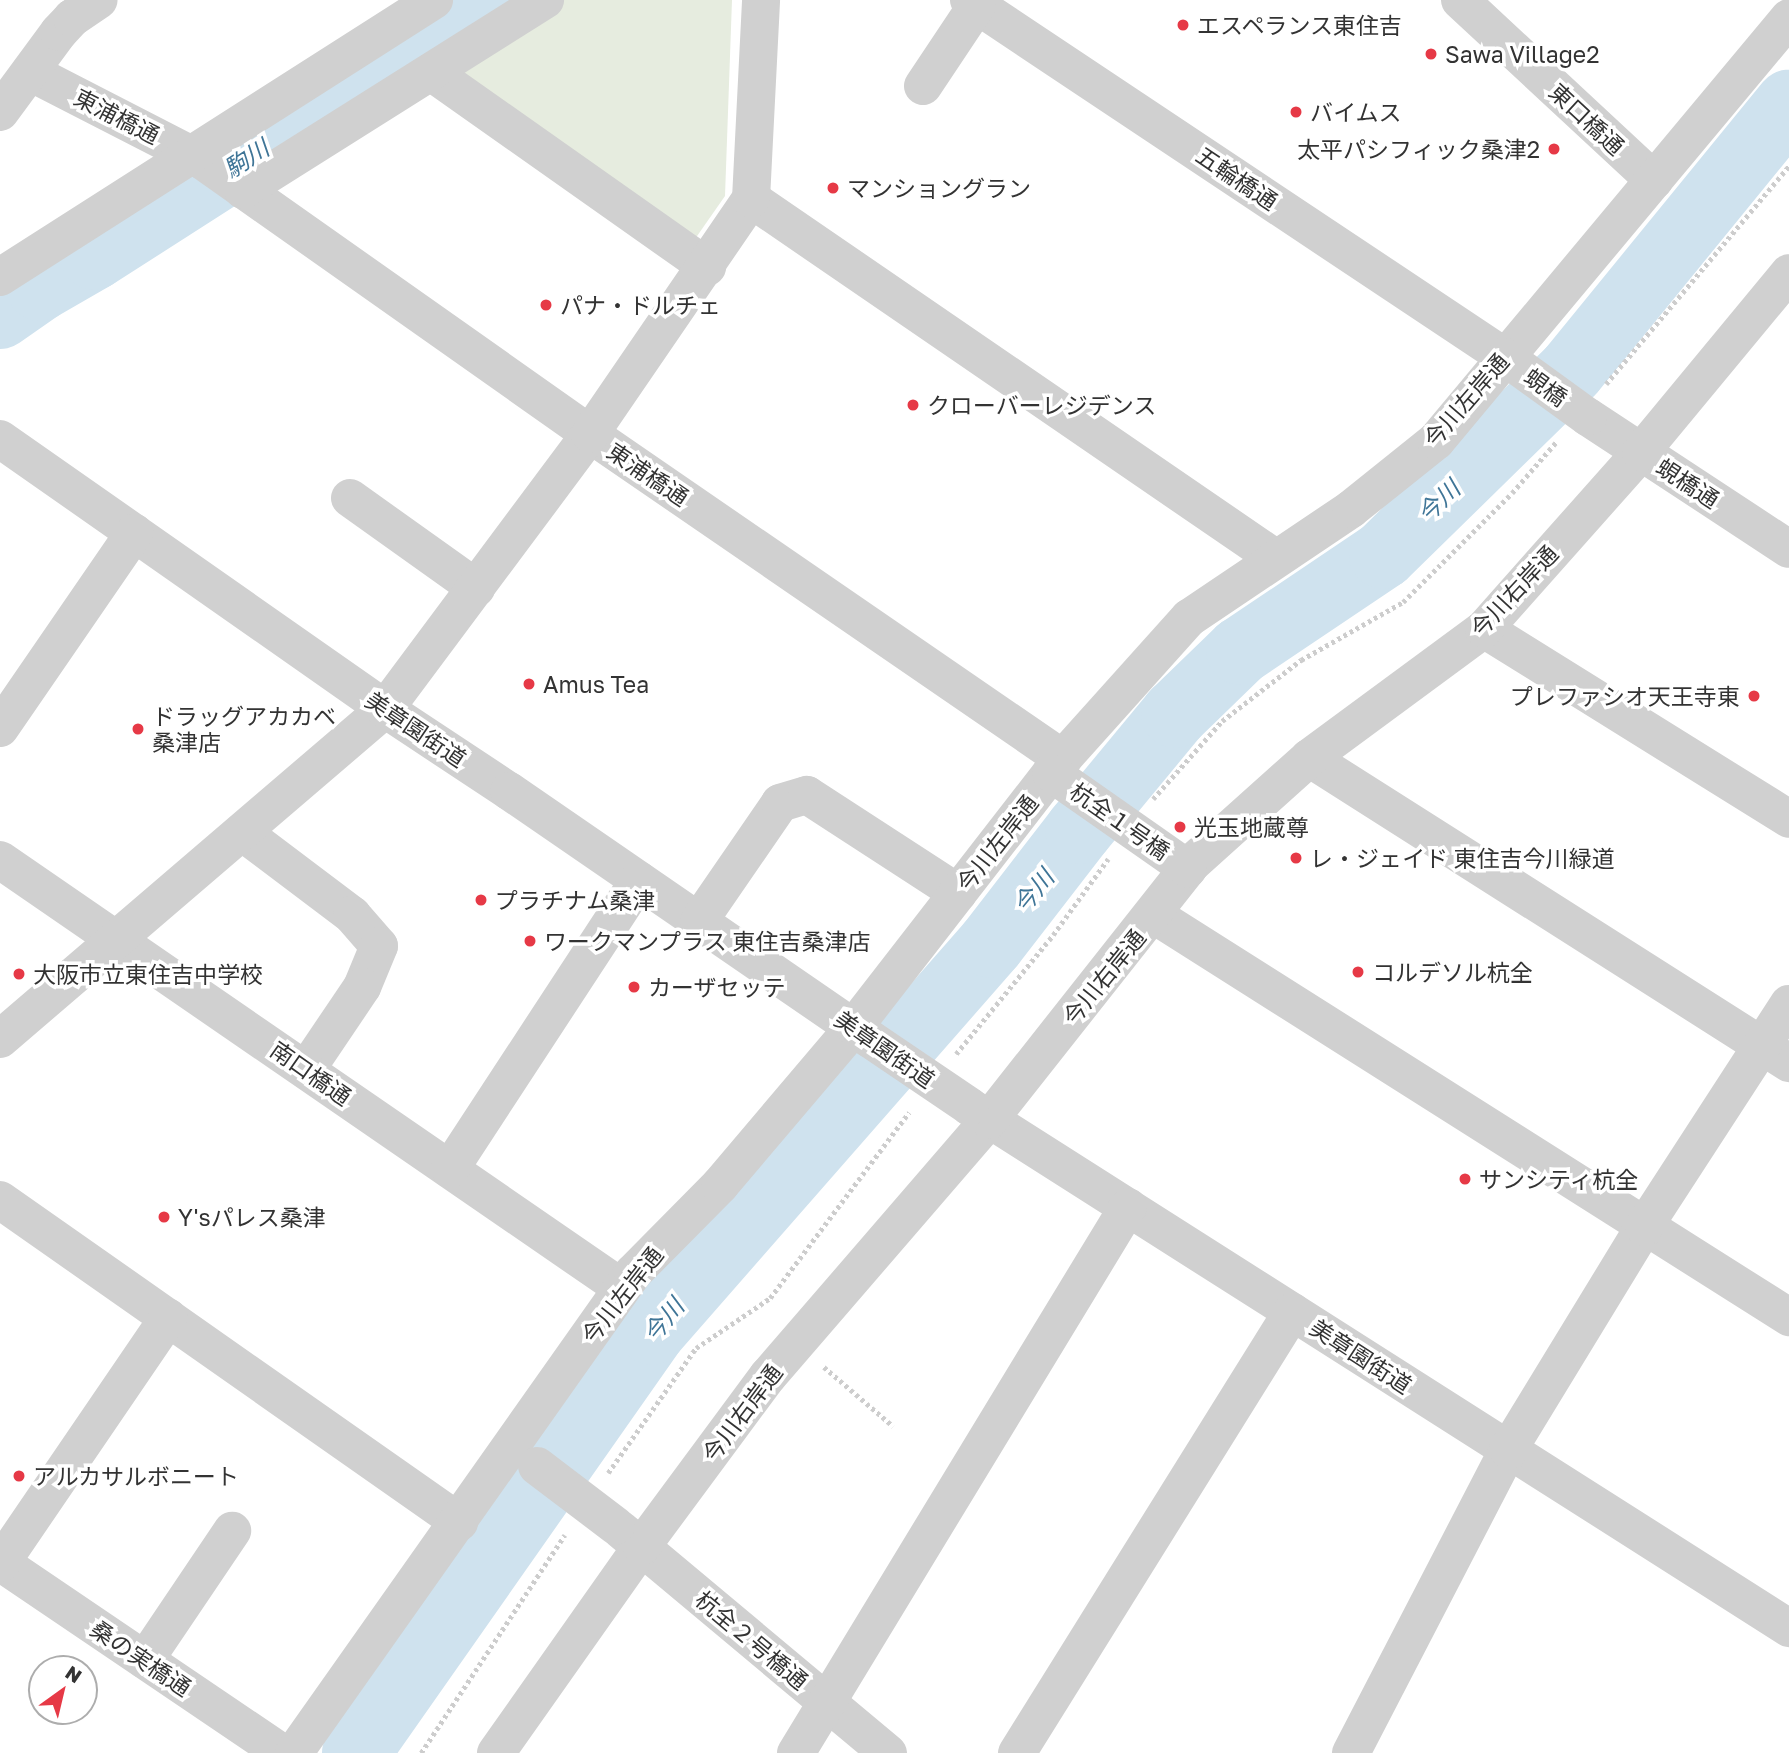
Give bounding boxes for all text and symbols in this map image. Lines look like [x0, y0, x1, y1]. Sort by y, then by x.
place label: エスペランス東住吉 [1197, 11, 1404, 39]
marker: エスペランス東住吉 [1175, 17, 1191, 33]
place label: Sawa Village2 [1445, 40, 1600, 68]
marker: Sawa Village2 [1423, 46, 1439, 62]
street label: 東口橋通 [1544, 78, 1630, 160]
street label: 東浦橋通 [70, 83, 164, 149]
place label: バイムス [1310, 98, 1402, 126]
marker: バイムス [1288, 104, 1304, 120]
water label: 駒川 [218, 133, 274, 183]
place label: 太平パシフィック桑津2 [1297, 135, 1540, 163]
street label: 五輪橋通 [1191, 141, 1283, 215]
marker: 太平パシフィック桑津2 [1546, 141, 1562, 157]
place label: マンショングラン [847, 174, 1031, 202]
marker: マンショングラン [825, 180, 841, 196]
place label: パナ・ドルチェ [560, 291, 721, 319]
marker: パナ・ドルチェ [538, 297, 554, 313]
street label: 今川左岸通 [1418, 348, 1514, 452]
street label: 蜆橋 [1519, 362, 1573, 412]
place label: クローバーレジデンス [927, 391, 1157, 419]
marker: クローバーレジデンス [905, 397, 921, 413]
street label: 東浦橋通 [602, 437, 694, 511]
street label: 蜆橋通 [1652, 453, 1724, 513]
water label: 今川 [1411, 474, 1465, 528]
street label: 今川右岸通 [1465, 540, 1563, 642]
place label: Amus Tea [543, 670, 649, 698]
marker: Amus Tea [521, 676, 537, 692]
place label: プレファシオ天王寺東 [1510, 682, 1740, 710]
street label: 美章園街道 [361, 685, 471, 773]
marker: プレファシオ天王寺東 [1746, 688, 1762, 704]
place label: ドラッグアカカベ 桑津店 [152, 702, 336, 756]
marker: ドラッグアカカベ 桑津店 [130, 721, 146, 737]
street label: 杭全１号橋 [1065, 777, 1175, 865]
street label: 今川左岸通 [951, 789, 1043, 897]
place label: 光玉地蔵尊 [1194, 813, 1309, 841]
marker: 光玉地蔵尊 [1172, 819, 1188, 835]
place label: レ・ジェイド 東住吉今川緑道 [1310, 844, 1615, 872]
marker: レ・ジェイド 東住吉今川緑道 [1288, 850, 1304, 866]
water label: 今川 [1007, 863, 1059, 919]
place label: プラチナム桑津 [495, 886, 656, 914]
marker: プラチナム桑津 [473, 892, 489, 908]
street label: 今川右岸通 [1057, 924, 1151, 1030]
place label: ワークマンプラス 東住吉桑津店 [544, 927, 872, 955]
marker: ワークマンプラス 東住吉桑津店 [522, 933, 538, 949]
place label: コルデソル杭全 [1372, 958, 1533, 986]
place label: 大阪市立東住吉中学校 [33, 960, 263, 988]
marker: コルデソル杭全 [1350, 964, 1366, 980]
marker: 大阪市立東住吉中学校 [11, 966, 27, 982]
place label: カーザセッテ [648, 973, 786, 1001]
marker: カーザセッテ [626, 979, 642, 995]
street label: 美章園街道 [830, 1005, 940, 1093]
street label: 南口橋通 [265, 1035, 357, 1111]
place label: サンシティ杭全 [1479, 1165, 1640, 1193]
marker: サンシティ杭全 [1457, 1171, 1473, 1187]
place label: Y'sパレス桑津 [178, 1203, 326, 1231]
marker: Y'sパレス桑津 [156, 1209, 172, 1225]
street label: 今川左岸通 [576, 1241, 668, 1349]
water label: 今川 [637, 1292, 689, 1348]
street label: 美章園街道 [1305, 1313, 1417, 1399]
street label: 今川右岸通 [696, 1359, 788, 1467]
place label: アルカサルボニート [33, 1462, 240, 1490]
marker: アルカサルボニート [11, 1468, 27, 1484]
street label: 杭全２号橋通 [690, 1585, 814, 1695]
street label: 桑の実橋通 [86, 1614, 196, 1702]
north arrow [28, 1655, 98, 1725]
text: N [61, 1660, 86, 1687]

